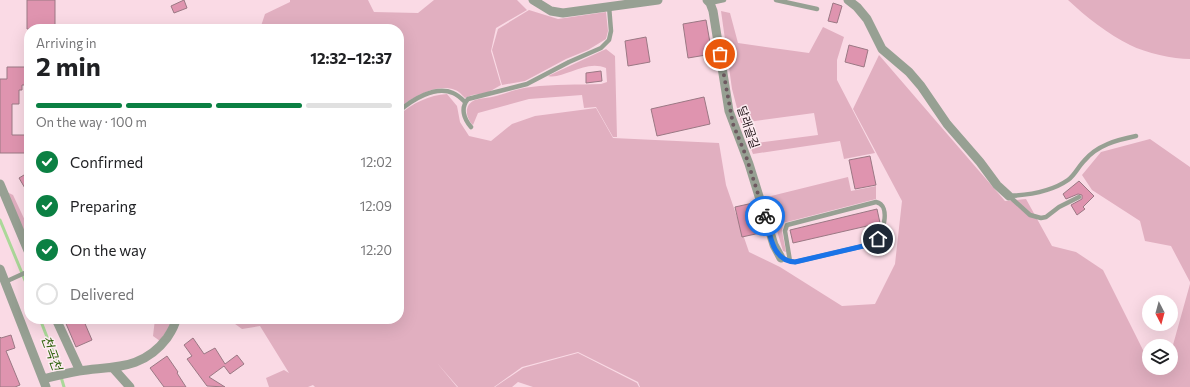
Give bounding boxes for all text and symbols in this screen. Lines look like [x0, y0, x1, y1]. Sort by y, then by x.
text: Arriving in [36, 35, 96, 51]
pin [703, 37, 737, 71]
icon: bag [709, 43, 731, 65]
text: 12:32–12:37 [310, 49, 392, 67]
text: 2 min [36, 50, 101, 81]
street label: 달래골길 [735, 104, 763, 150]
text: On the way · 100 m [36, 114, 147, 130]
icon: check [36, 151, 58, 173]
text: Confirmed [70, 153, 143, 171]
text: 12:02 [361, 154, 392, 170]
icon: check [36, 195, 58, 217]
courier [745, 196, 785, 236]
text: Preparing [70, 197, 136, 215]
text: 12:09 [360, 198, 392, 214]
icon: bike [754, 205, 776, 227]
pin [861, 222, 895, 256]
icon: home [867, 228, 889, 250]
icon: check [36, 239, 58, 261]
text: On the way [70, 241, 147, 259]
text: 12:20 [361, 242, 392, 258]
text: Delivered [70, 285, 134, 303]
north arrow [1142, 295, 1178, 331]
map controls [1142, 295, 1178, 375]
water label: 천곡천 [38, 333, 66, 374]
button: layers [1142, 339, 1178, 375]

